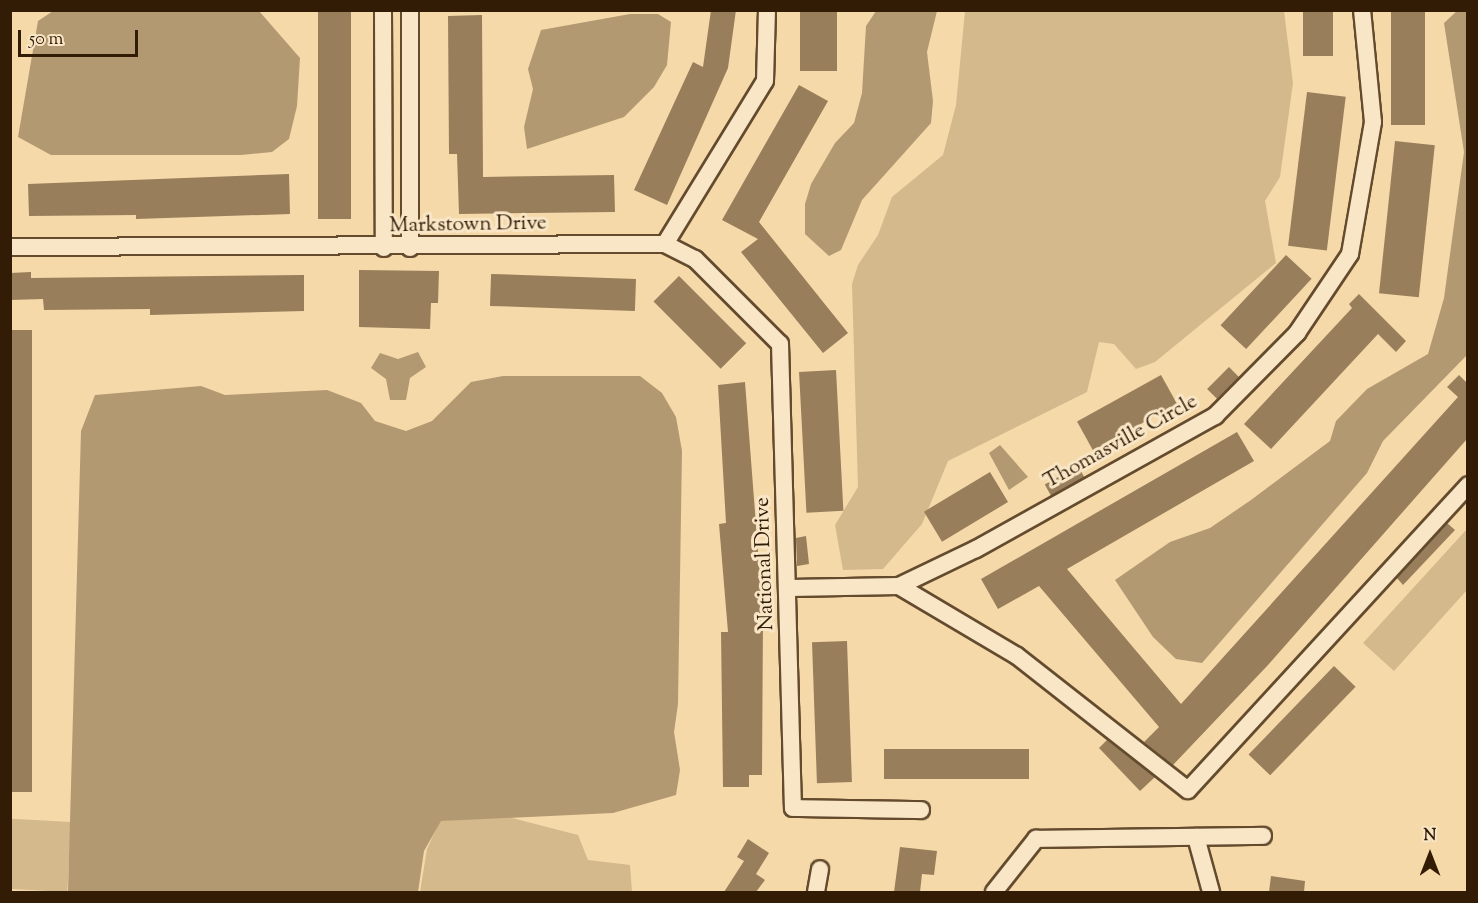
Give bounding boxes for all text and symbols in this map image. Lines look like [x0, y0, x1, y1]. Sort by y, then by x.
scale bar [21, 18, 141, 56]
text: 50 m [29, 27, 63, 53]
street label: Markstown Drive [389, 211, 547, 239]
street label: Thomasville Circle [1040, 389, 1202, 495]
street label: National Drive [750, 497, 780, 631]
north arrow [1400, 825, 1460, 885]
text: N [1424, 825, 1436, 848]

